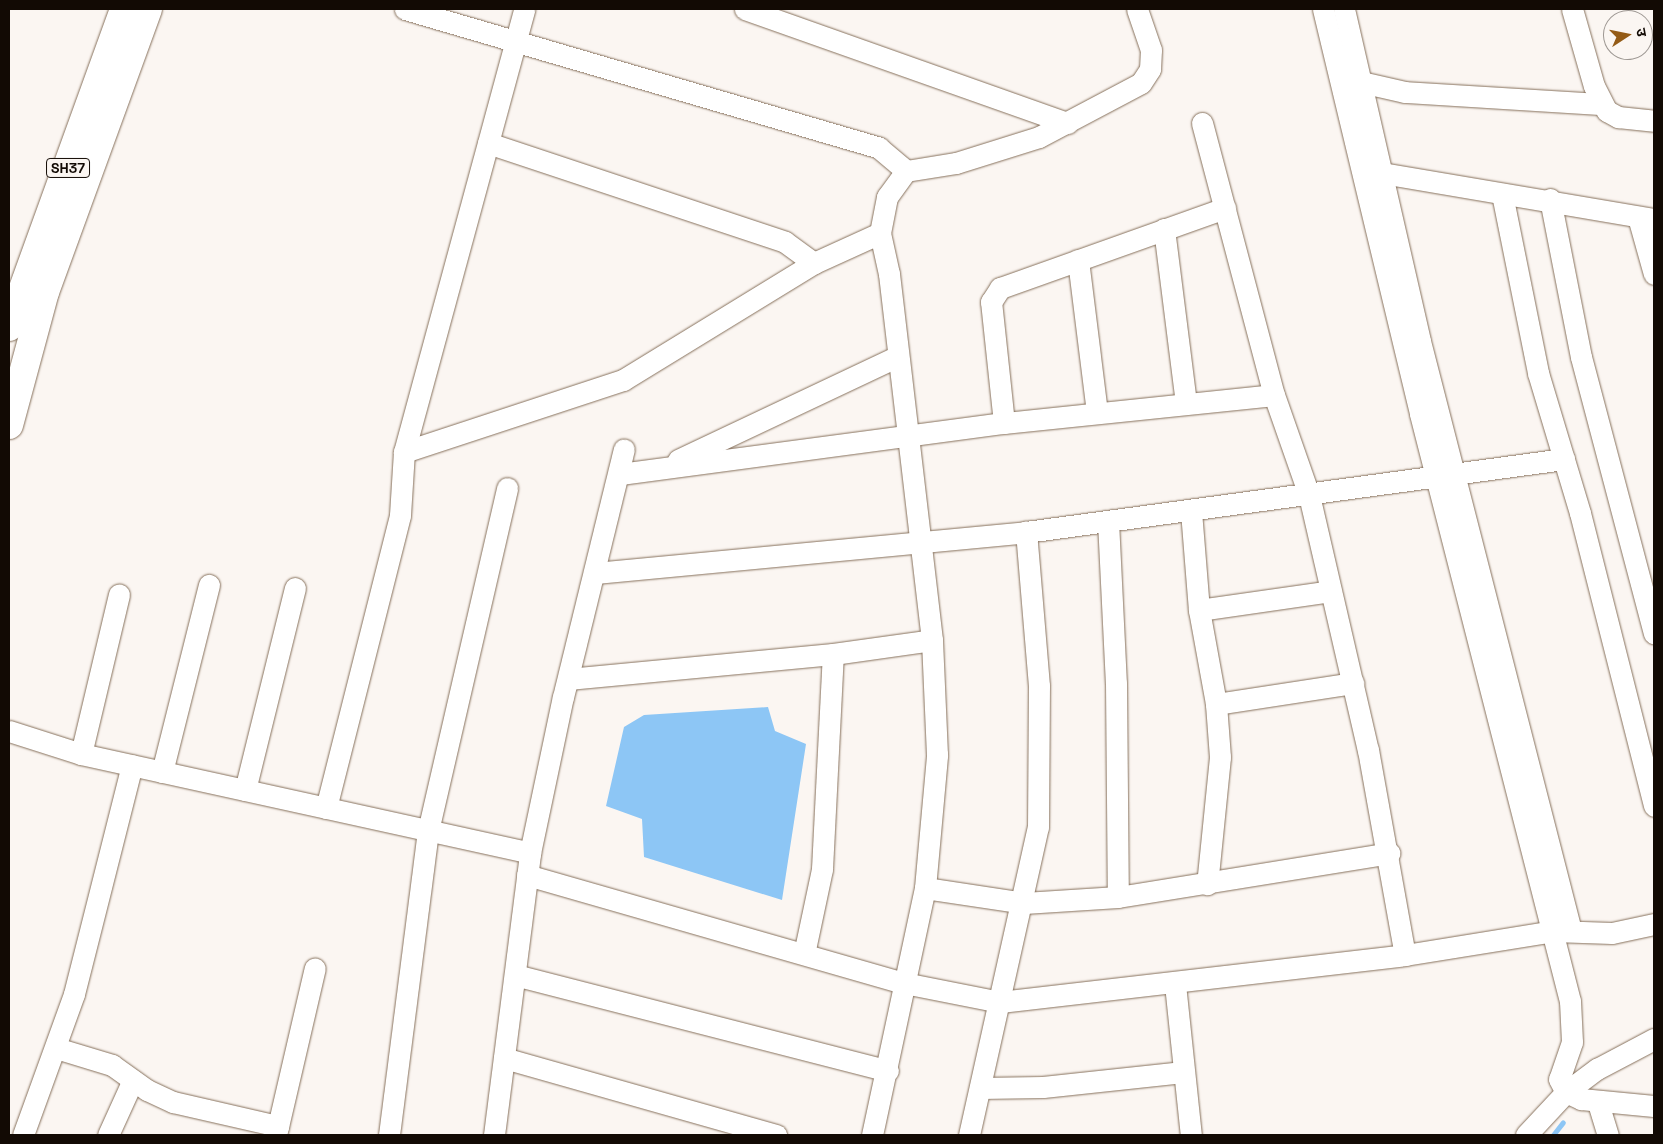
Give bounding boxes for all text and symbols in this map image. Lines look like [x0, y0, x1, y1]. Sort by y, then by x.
north arrow [1603, 10, 1653, 60]
text: उ [1632, 27, 1651, 38]
road number: SH37 [46, 156, 90, 180]

